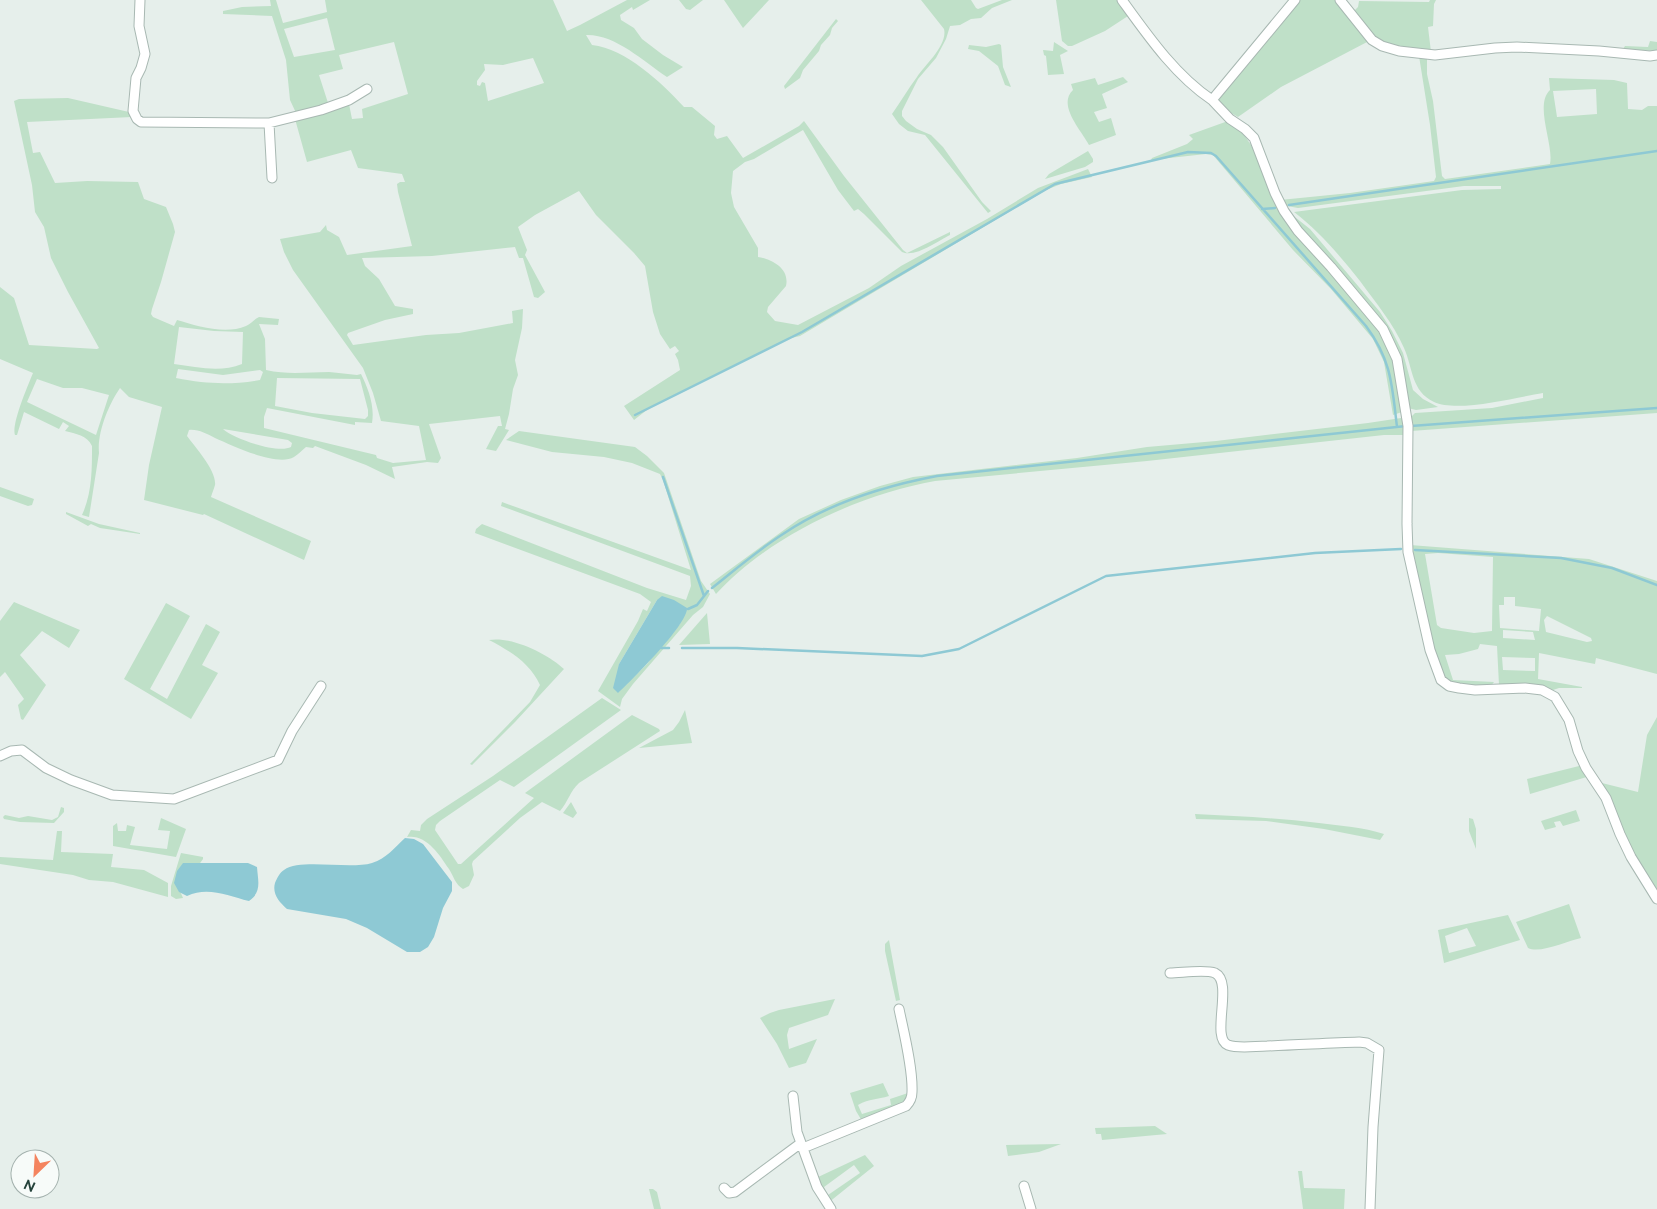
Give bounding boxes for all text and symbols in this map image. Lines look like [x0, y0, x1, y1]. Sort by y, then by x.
north arrow [10, 1149, 60, 1199]
text: N [21, 1176, 38, 1195]

